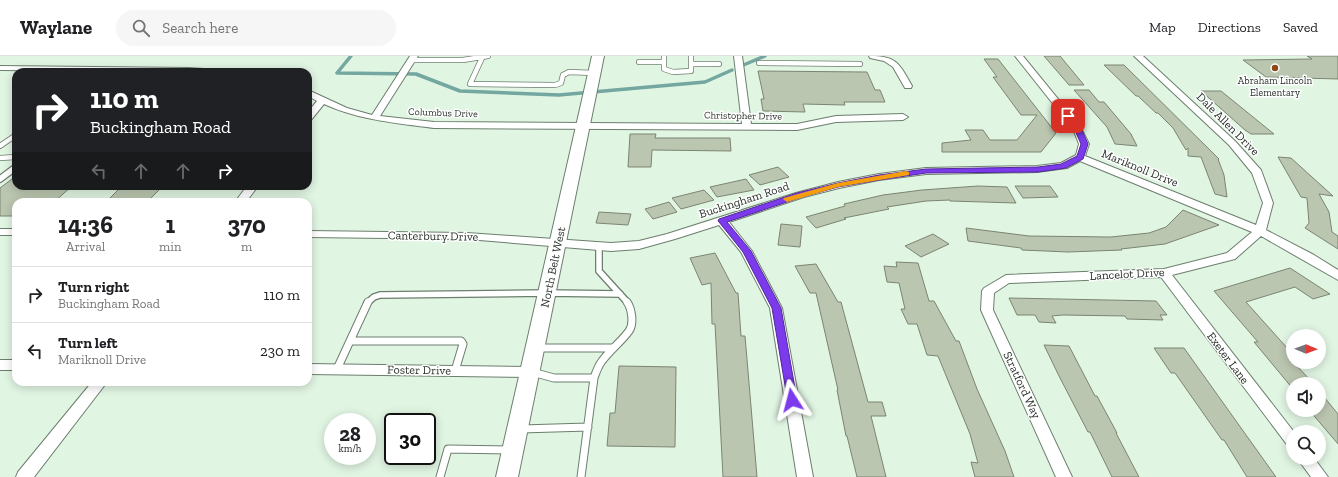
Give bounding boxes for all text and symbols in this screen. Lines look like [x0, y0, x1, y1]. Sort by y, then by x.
search box [116, 10, 396, 46]
text: Waylane [20, 16, 92, 39]
icon: search [130, 17, 152, 39]
text: Search here [162, 19, 238, 37]
text: Map [1149, 19, 1176, 36]
text: Directions [1198, 19, 1261, 36]
text: Saved [1283, 19, 1318, 36]
marker: Abraham Lincoln Elementary [1270, 63, 1280, 73]
place label: Abraham Lincoln Elementary [1238, 75, 1312, 99]
text: 110 m [90, 82, 159, 115]
icon: right [24, 84, 76, 136]
street label: Dale Allen Drive [1194, 90, 1263, 159]
pin [1051, 99, 1085, 133]
icon: arrive [1057, 105, 1079, 127]
street label: Columbus Drive [408, 106, 478, 120]
street label: Christopher Drive [704, 109, 782, 123]
text: Buckingham Road [90, 116, 231, 138]
street label: Mariknoll Drive [1100, 146, 1181, 190]
icon: left [88, 160, 110, 182]
icon: ahead [130, 160, 152, 182]
icon: ahead [172, 160, 194, 182]
icon: right [214, 160, 236, 182]
street label: Buckingham Road [697, 179, 791, 221]
text: 14:36 [58, 210, 113, 239]
text: 1 [165, 210, 175, 239]
text: 370 [227, 210, 266, 239]
street label: North Belt West [538, 225, 569, 309]
street label: Canterbury Drive [388, 228, 479, 244]
text: Arrival [66, 239, 105, 254]
text: min [159, 239, 181, 254]
text: m [241, 239, 252, 254]
street label: Lancelot Drive [1089, 265, 1165, 283]
text: Turn right [58, 278, 129, 296]
icon: right [24, 284, 46, 306]
text: 110 m [263, 286, 300, 304]
text: Buckingham Road [58, 296, 160, 311]
street label: Exeter Lane [1204, 329, 1252, 387]
north arrow [1286, 329, 1326, 369]
map controls [1286, 329, 1326, 465]
text: Turn left [58, 334, 118, 352]
icon: left [24, 340, 46, 362]
text: 230 m [260, 342, 300, 360]
street label: Stratford Way [1000, 349, 1044, 422]
text: Mariknoll Drive [58, 352, 146, 367]
street label: Foster Drive [387, 362, 451, 378]
button: sound [1286, 377, 1326, 417]
position arrow [771, 379, 813, 421]
speed limit sign: 30 [384, 413, 436, 465]
text: 28 [339, 422, 361, 446]
button: search [1286, 425, 1326, 465]
text: km/h [339, 443, 361, 455]

